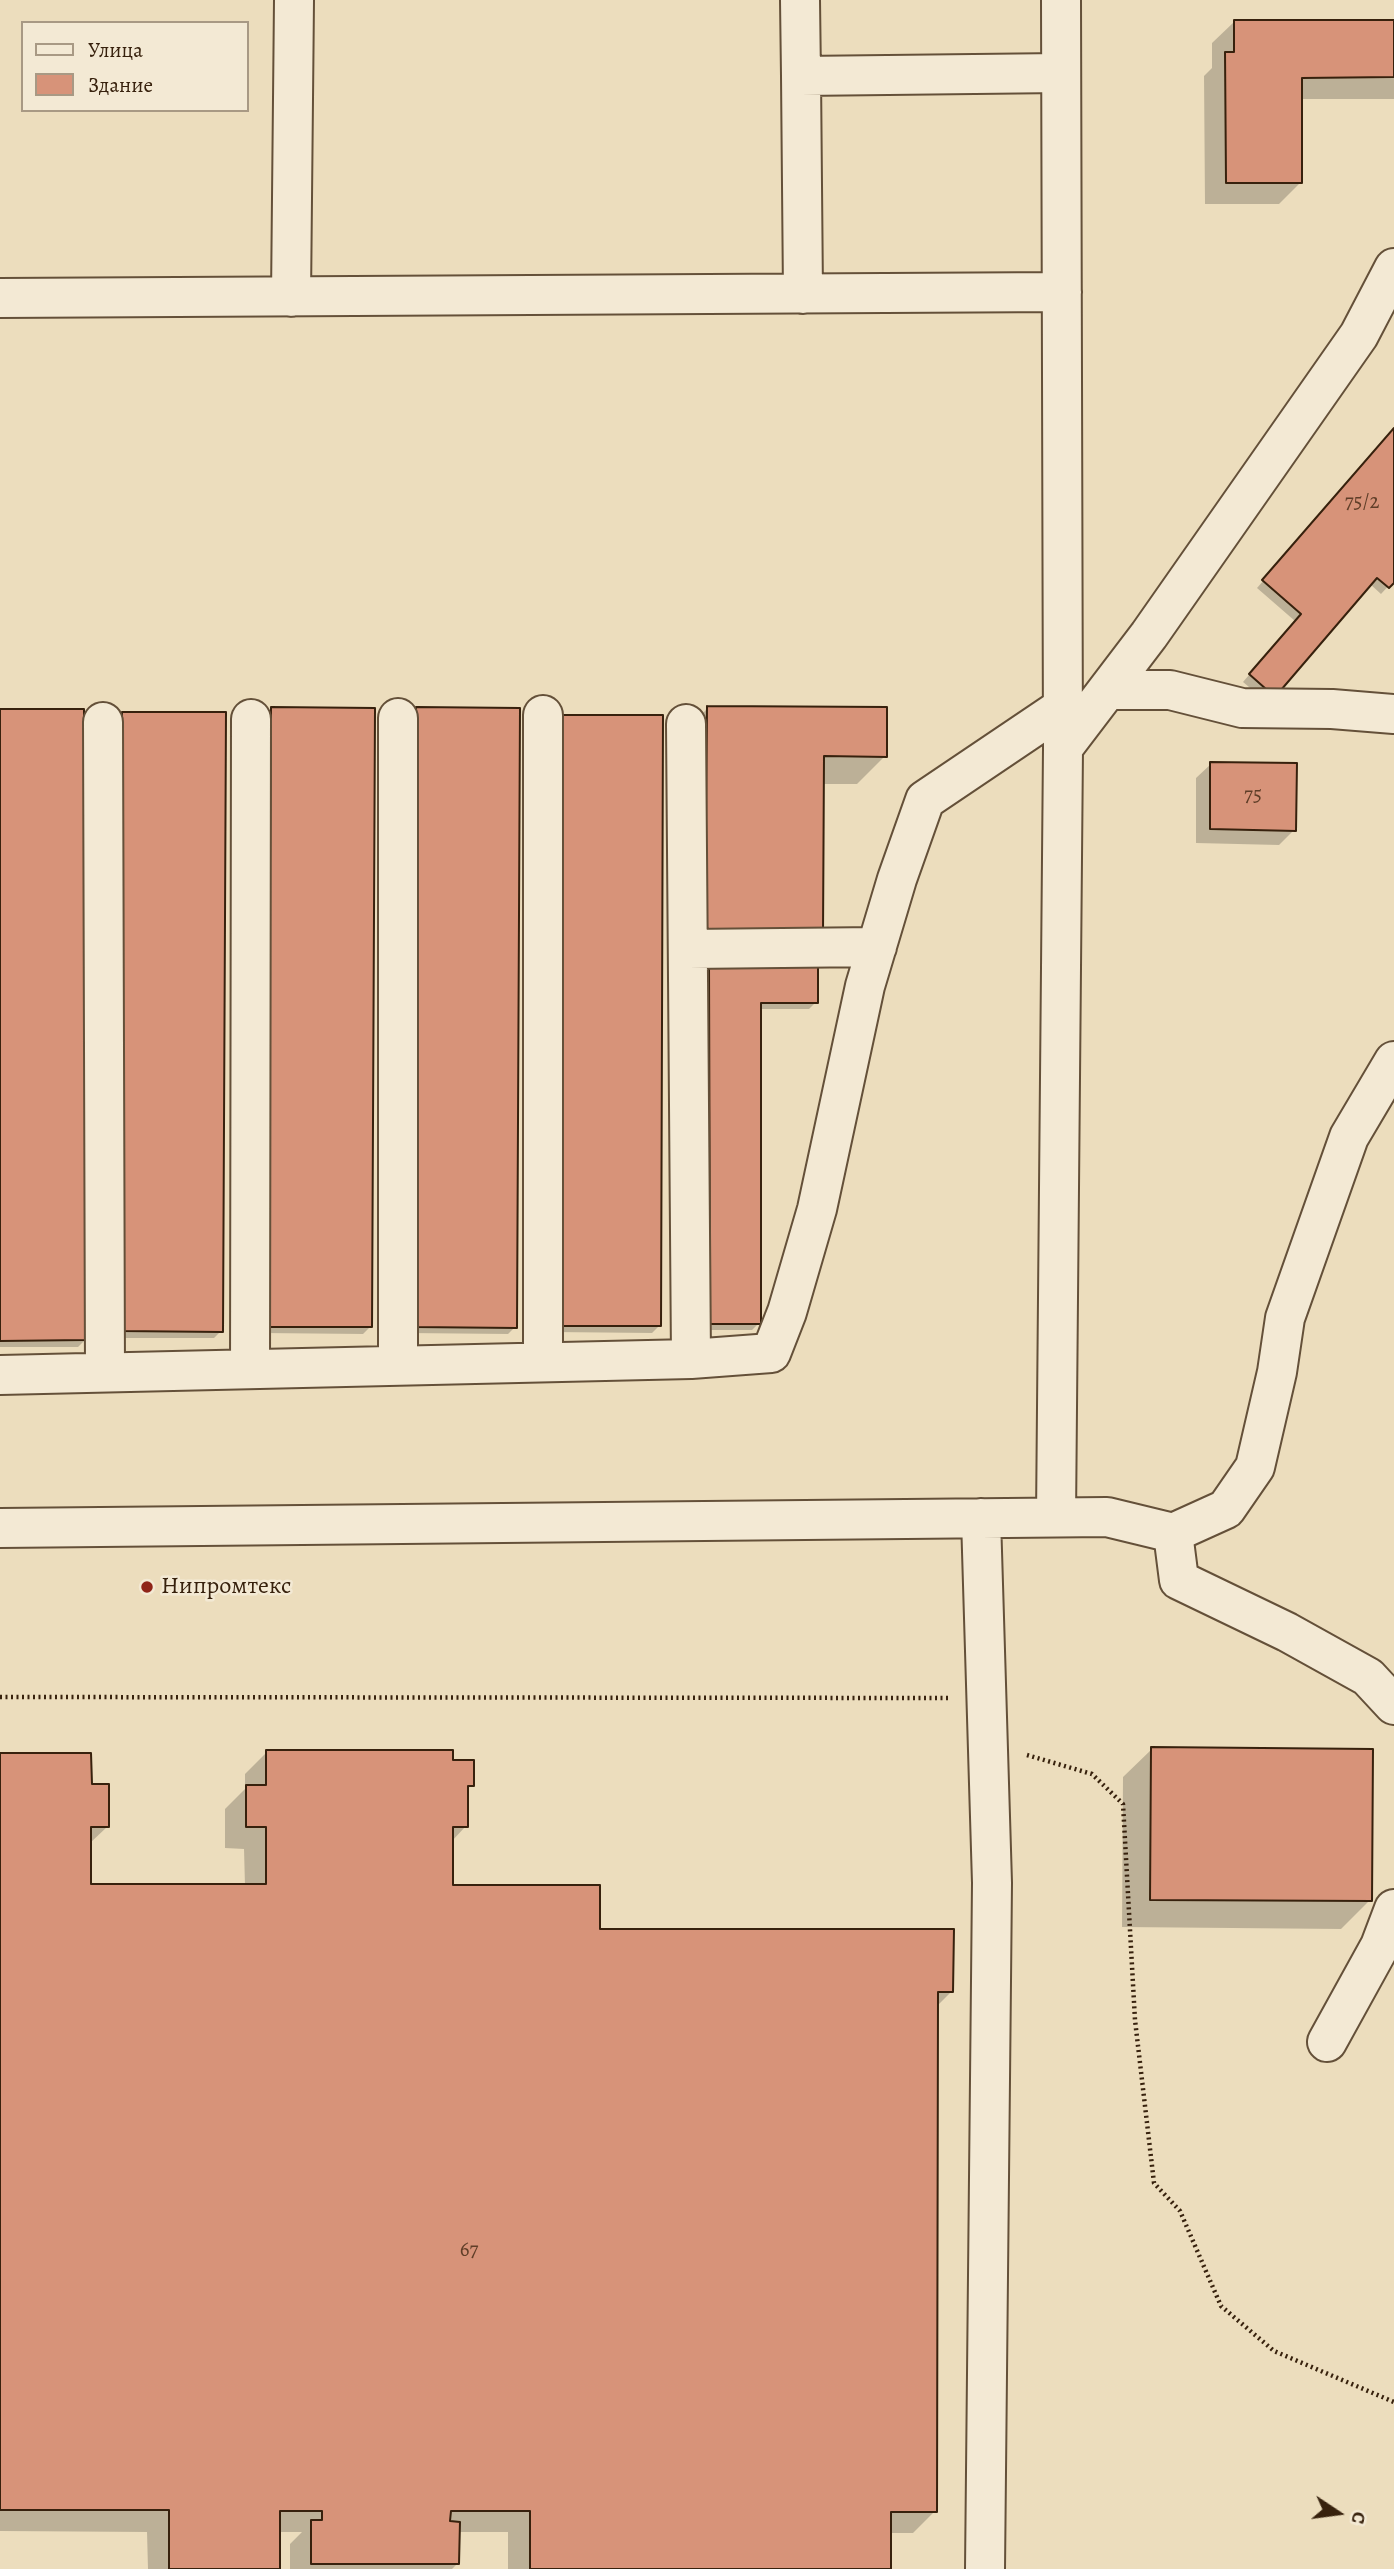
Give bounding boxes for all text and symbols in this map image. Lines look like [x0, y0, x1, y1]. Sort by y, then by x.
legend [21, 21, 248, 112]
text: Улица [88, 36, 143, 64]
text: Здание [88, 71, 153, 99]
house number: 75/2 [1345, 490, 1379, 516]
house number: 75 [1244, 783, 1262, 809]
place label: Нипромтекс [161, 1573, 291, 1601]
marker: Нипромтекс [139, 1579, 155, 1595]
house number: 67 [460, 2238, 478, 2264]
north arrow [1303, 2478, 1373, 2548]
text: С [1344, 2509, 1372, 2526]

